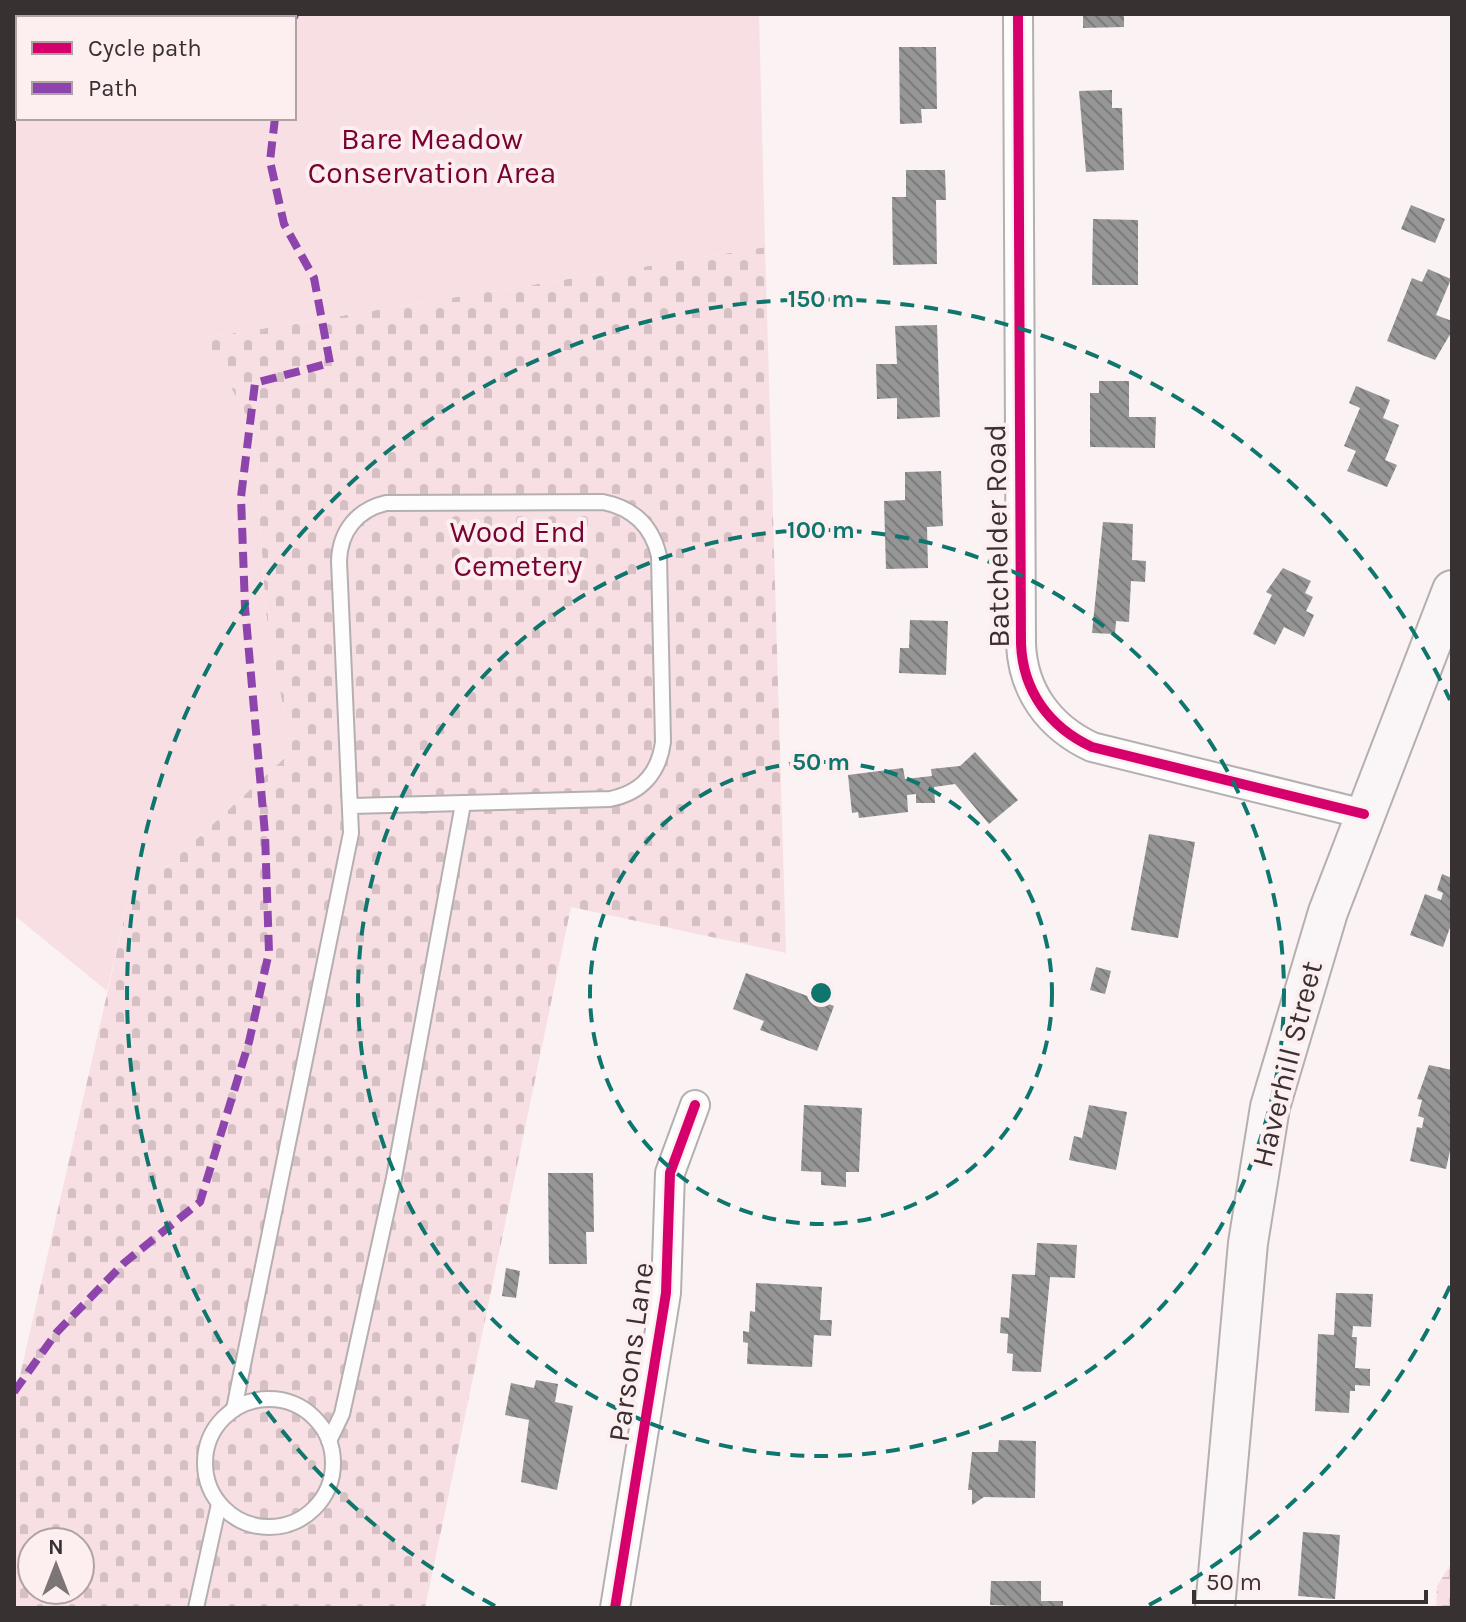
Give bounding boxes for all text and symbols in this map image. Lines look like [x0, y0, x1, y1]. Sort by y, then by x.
legend [16, 16, 296, 120]
text: Cycle path [88, 34, 202, 62]
text: Path [88, 74, 138, 102]
park label: Bare Meadow Conservation Area [308, 121, 556, 191]
text: 150 m [788, 285, 854, 313]
street label: Batchelder Road [977, 424, 1017, 648]
park label: Wood End Cemetery [450, 514, 586, 584]
text: 100 m [787, 516, 855, 544]
text: 50 m [792, 748, 850, 776]
street label: Haverhill Street [1244, 957, 1330, 1171]
centre of rings [807, 979, 835, 1007]
street label: Parsons Lane [601, 1260, 661, 1444]
north arrow [16, 1526, 96, 1606]
text: N [48, 1534, 64, 1560]
scale bar [1194, 1554, 1426, 1604]
text: 50 m [1206, 1568, 1262, 1596]

